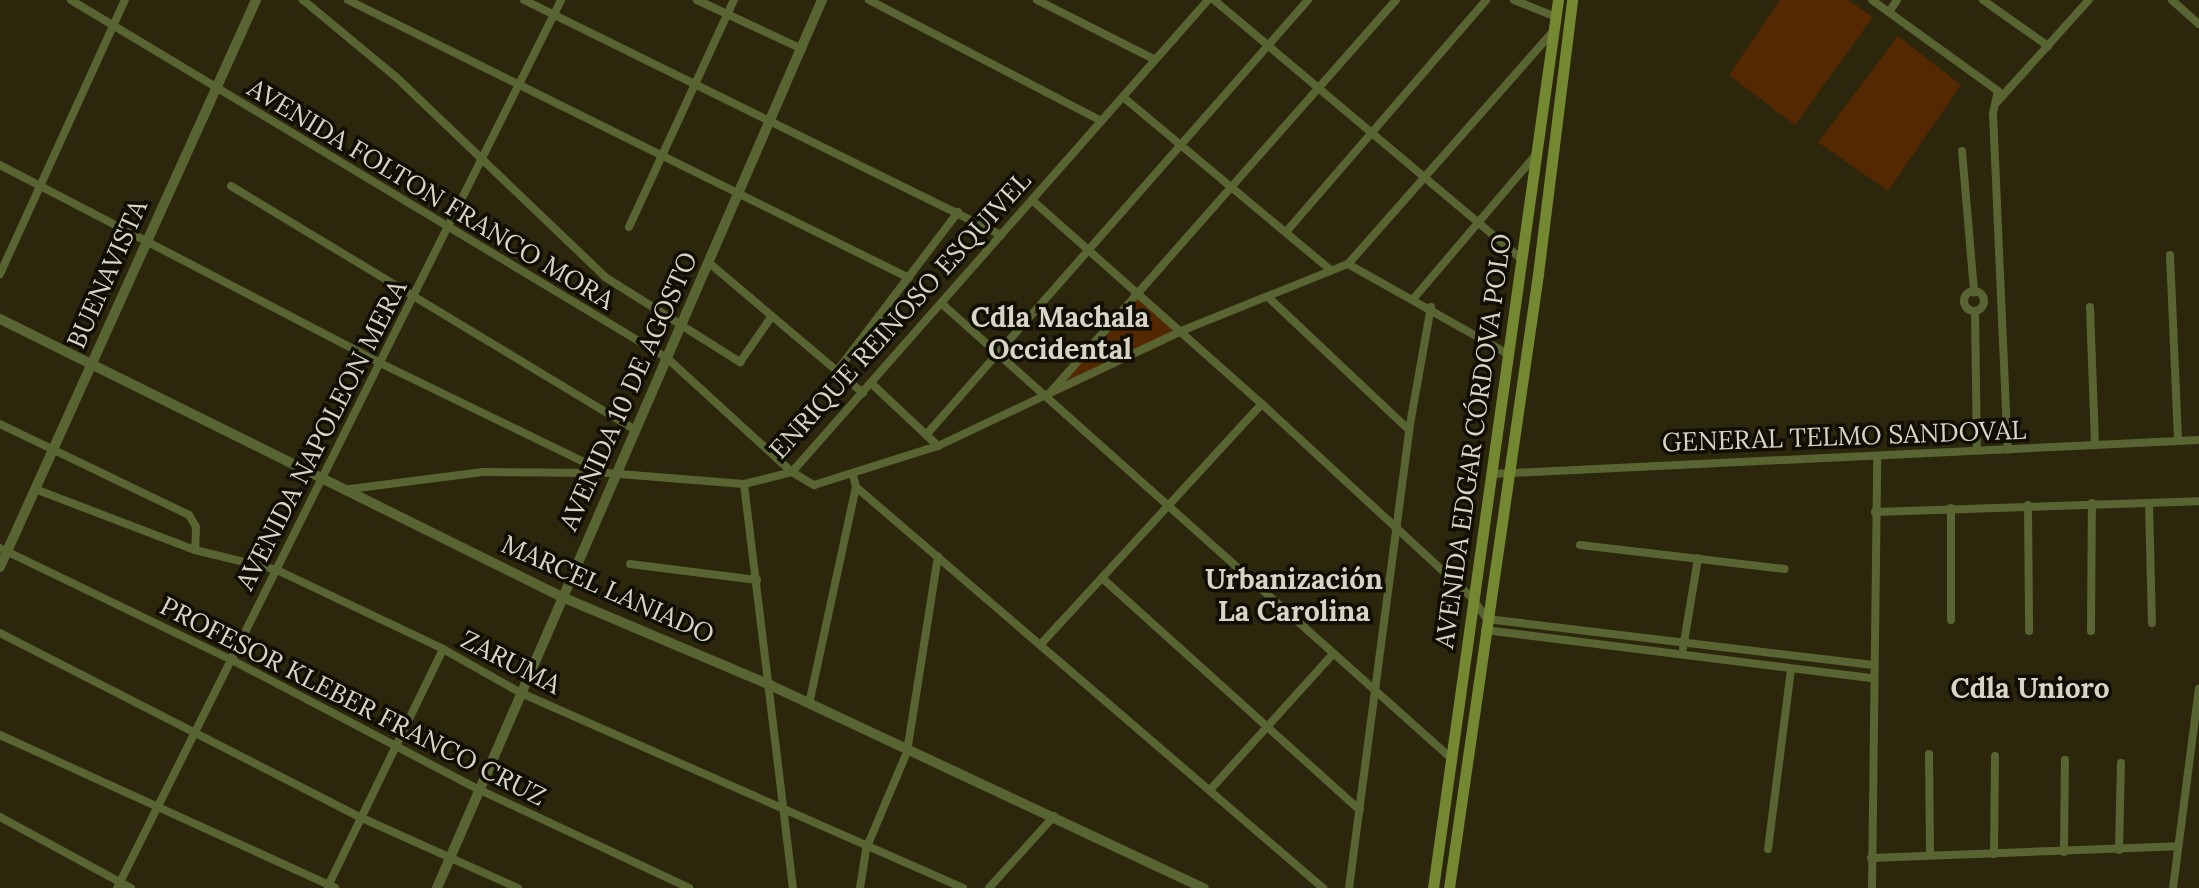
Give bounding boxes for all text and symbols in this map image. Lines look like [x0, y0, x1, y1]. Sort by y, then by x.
street label: AVENIDA FOLTON FRANCO MORA [242, 72, 620, 316]
street label: ENRIQUE REINOSO ESQUIVEL [763, 165, 1037, 465]
street label: BUENAVISTA [60, 195, 154, 353]
street label: AVENIDA EDGAR CÓRDOVA POLO [1428, 232, 1518, 650]
street label: AVENIDA 10 DE AGOSTO [552, 247, 704, 535]
street label: AVENIDA NAPOLEON MERA [229, 275, 413, 595]
district label: Cdla Machala Occidental [971, 300, 1149, 366]
street label: GENERAL TELMO SANDOVAL [1661, 414, 2027, 458]
street label: MARCEL LANIADO [497, 528, 719, 650]
district label: Urbanización La Carolina [1205, 562, 1383, 628]
street label: PROFESOR KLEBER FRANCO CRUZ [155, 590, 551, 812]
street label: ZARUMA [456, 624, 566, 700]
district label: Cdla Unioro [1950, 671, 2110, 705]

